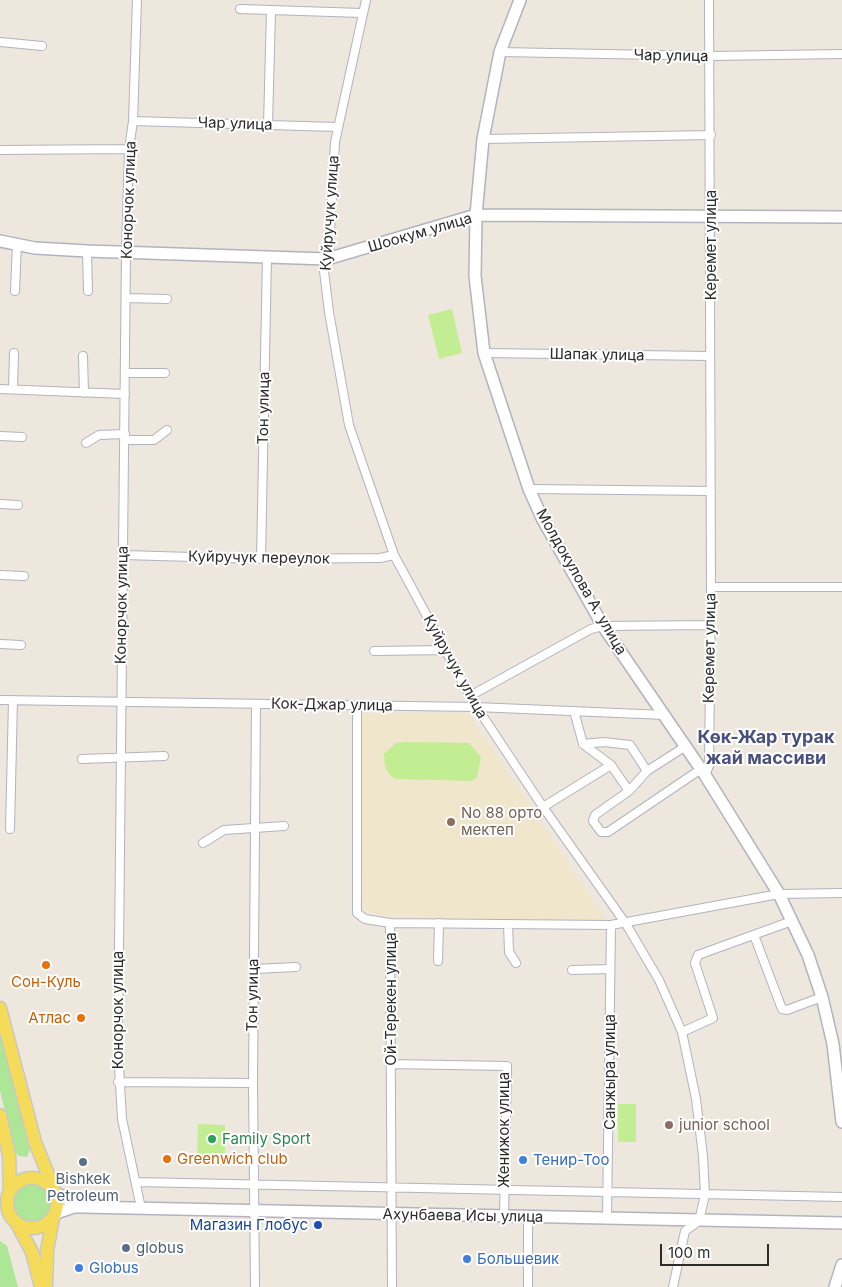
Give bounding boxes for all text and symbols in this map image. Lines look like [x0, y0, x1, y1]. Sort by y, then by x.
street label: Чар улица [633, 46, 709, 66]
street label: Чар улица [197, 114, 273, 134]
street label: Конорчок улица [118, 141, 140, 259]
street label: Куйручук улица [317, 155, 343, 271]
street label: Керемет улица [702, 190, 720, 300]
street label: Шоокум улица [366, 210, 474, 256]
street label: Шапак улица [549, 345, 645, 365]
street label: Тон улица [254, 371, 274, 445]
street label: Молдокулова А. улица [532, 506, 630, 658]
street label: Конорчок улица [112, 546, 132, 664]
street label: Куйручук переулок [188, 548, 330, 568]
street label: Керемет улица [700, 593, 720, 703]
street label: Куйручук улица [419, 612, 491, 722]
street label: Кок-Джар улица [271, 695, 393, 715]
district label: Көк-Жар турак жай массиви [698, 727, 834, 770]
place label: No 88 орто мектеп [461, 804, 542, 839]
marker: No 88 орто мектеп [445, 816, 457, 828]
street label: Ой-Терекен улица [382, 932, 400, 1066]
street label: Конорчок улица [109, 951, 127, 1069]
street label: Тон улица [243, 958, 263, 1032]
marker: Сон-Куль [40, 959, 52, 971]
place label: Сон-Куль [11, 973, 81, 991]
place label: Атлас [28, 1009, 71, 1027]
marker: Атлас [75, 1012, 87, 1024]
street label: Санжыра улица [601, 1014, 619, 1130]
street label: Женижок улица [495, 1072, 513, 1188]
place label: junior school [679, 1116, 770, 1134]
marker: junior school [663, 1119, 675, 1131]
place label: Family Sport [222, 1130, 311, 1148]
marker: Family Sport [206, 1133, 218, 1145]
place label: Greenwich club [177, 1150, 288, 1168]
place label: Тенир-Тоо [533, 1151, 609, 1169]
marker: Greenwich club [161, 1153, 173, 1165]
marker: Тенир-Тоо [517, 1154, 529, 1166]
marker: Bishkek Petroleum [77, 1156, 89, 1168]
place label: Bishkek Petroleum [47, 1170, 119, 1205]
street label: Ахунбаева Исы улица [382, 1206, 544, 1226]
place label: Магазин Глобус [190, 1216, 308, 1234]
marker: Магазин Глобус [312, 1219, 324, 1231]
scale bar [662, 1234, 771, 1266]
place label: globus [136, 1239, 184, 1257]
marker: globus [120, 1242, 132, 1254]
text: 100 m [668, 1243, 710, 1262]
place label: Большевик [477, 1250, 559, 1268]
marker: Большевик [461, 1253, 473, 1265]
place label: Globus [89, 1259, 139, 1277]
marker: Globus [73, 1262, 85, 1274]

